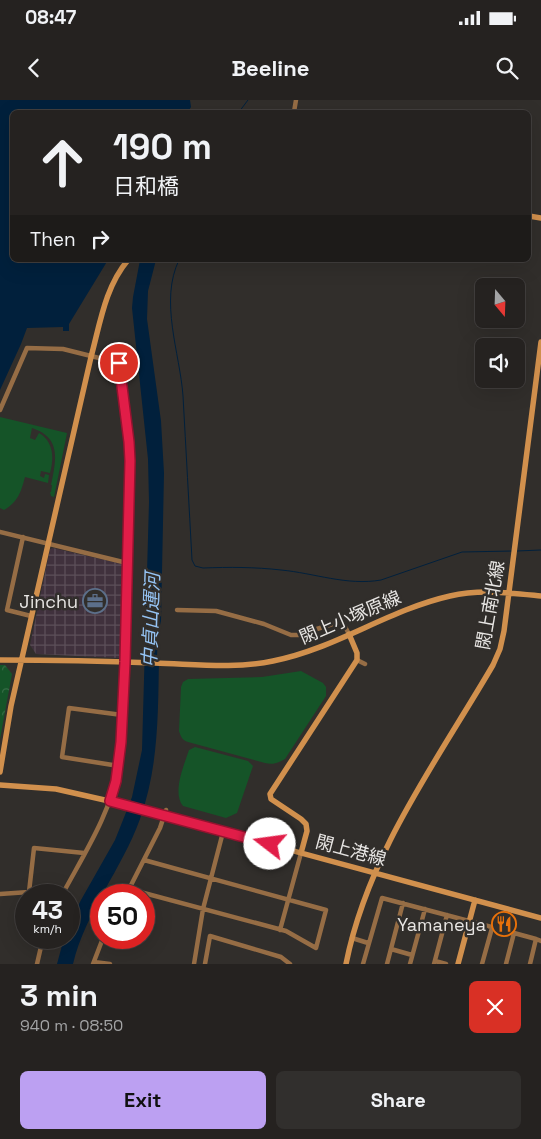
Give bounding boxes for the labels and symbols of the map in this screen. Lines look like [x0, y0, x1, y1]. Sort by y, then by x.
north arrow [475, 278, 525, 328]
pin [98, 342, 140, 384]
street label: 閖上南北線 [471, 559, 509, 651]
water label: 中貞山運河 [137, 568, 165, 668]
street label: 閖上小塚原線 [296, 585, 404, 649]
office icon: Jinchu [82, 588, 108, 614]
place label: Jinchu [19, 590, 78, 613]
position arrow [243, 817, 295, 869]
street label: 閖上港線 [313, 830, 389, 870]
speed limit sign: 50 [90, 884, 155, 949]
restaurant icon: Yamaneya [491, 911, 517, 937]
place label: Yamaneya [397, 913, 486, 936]

